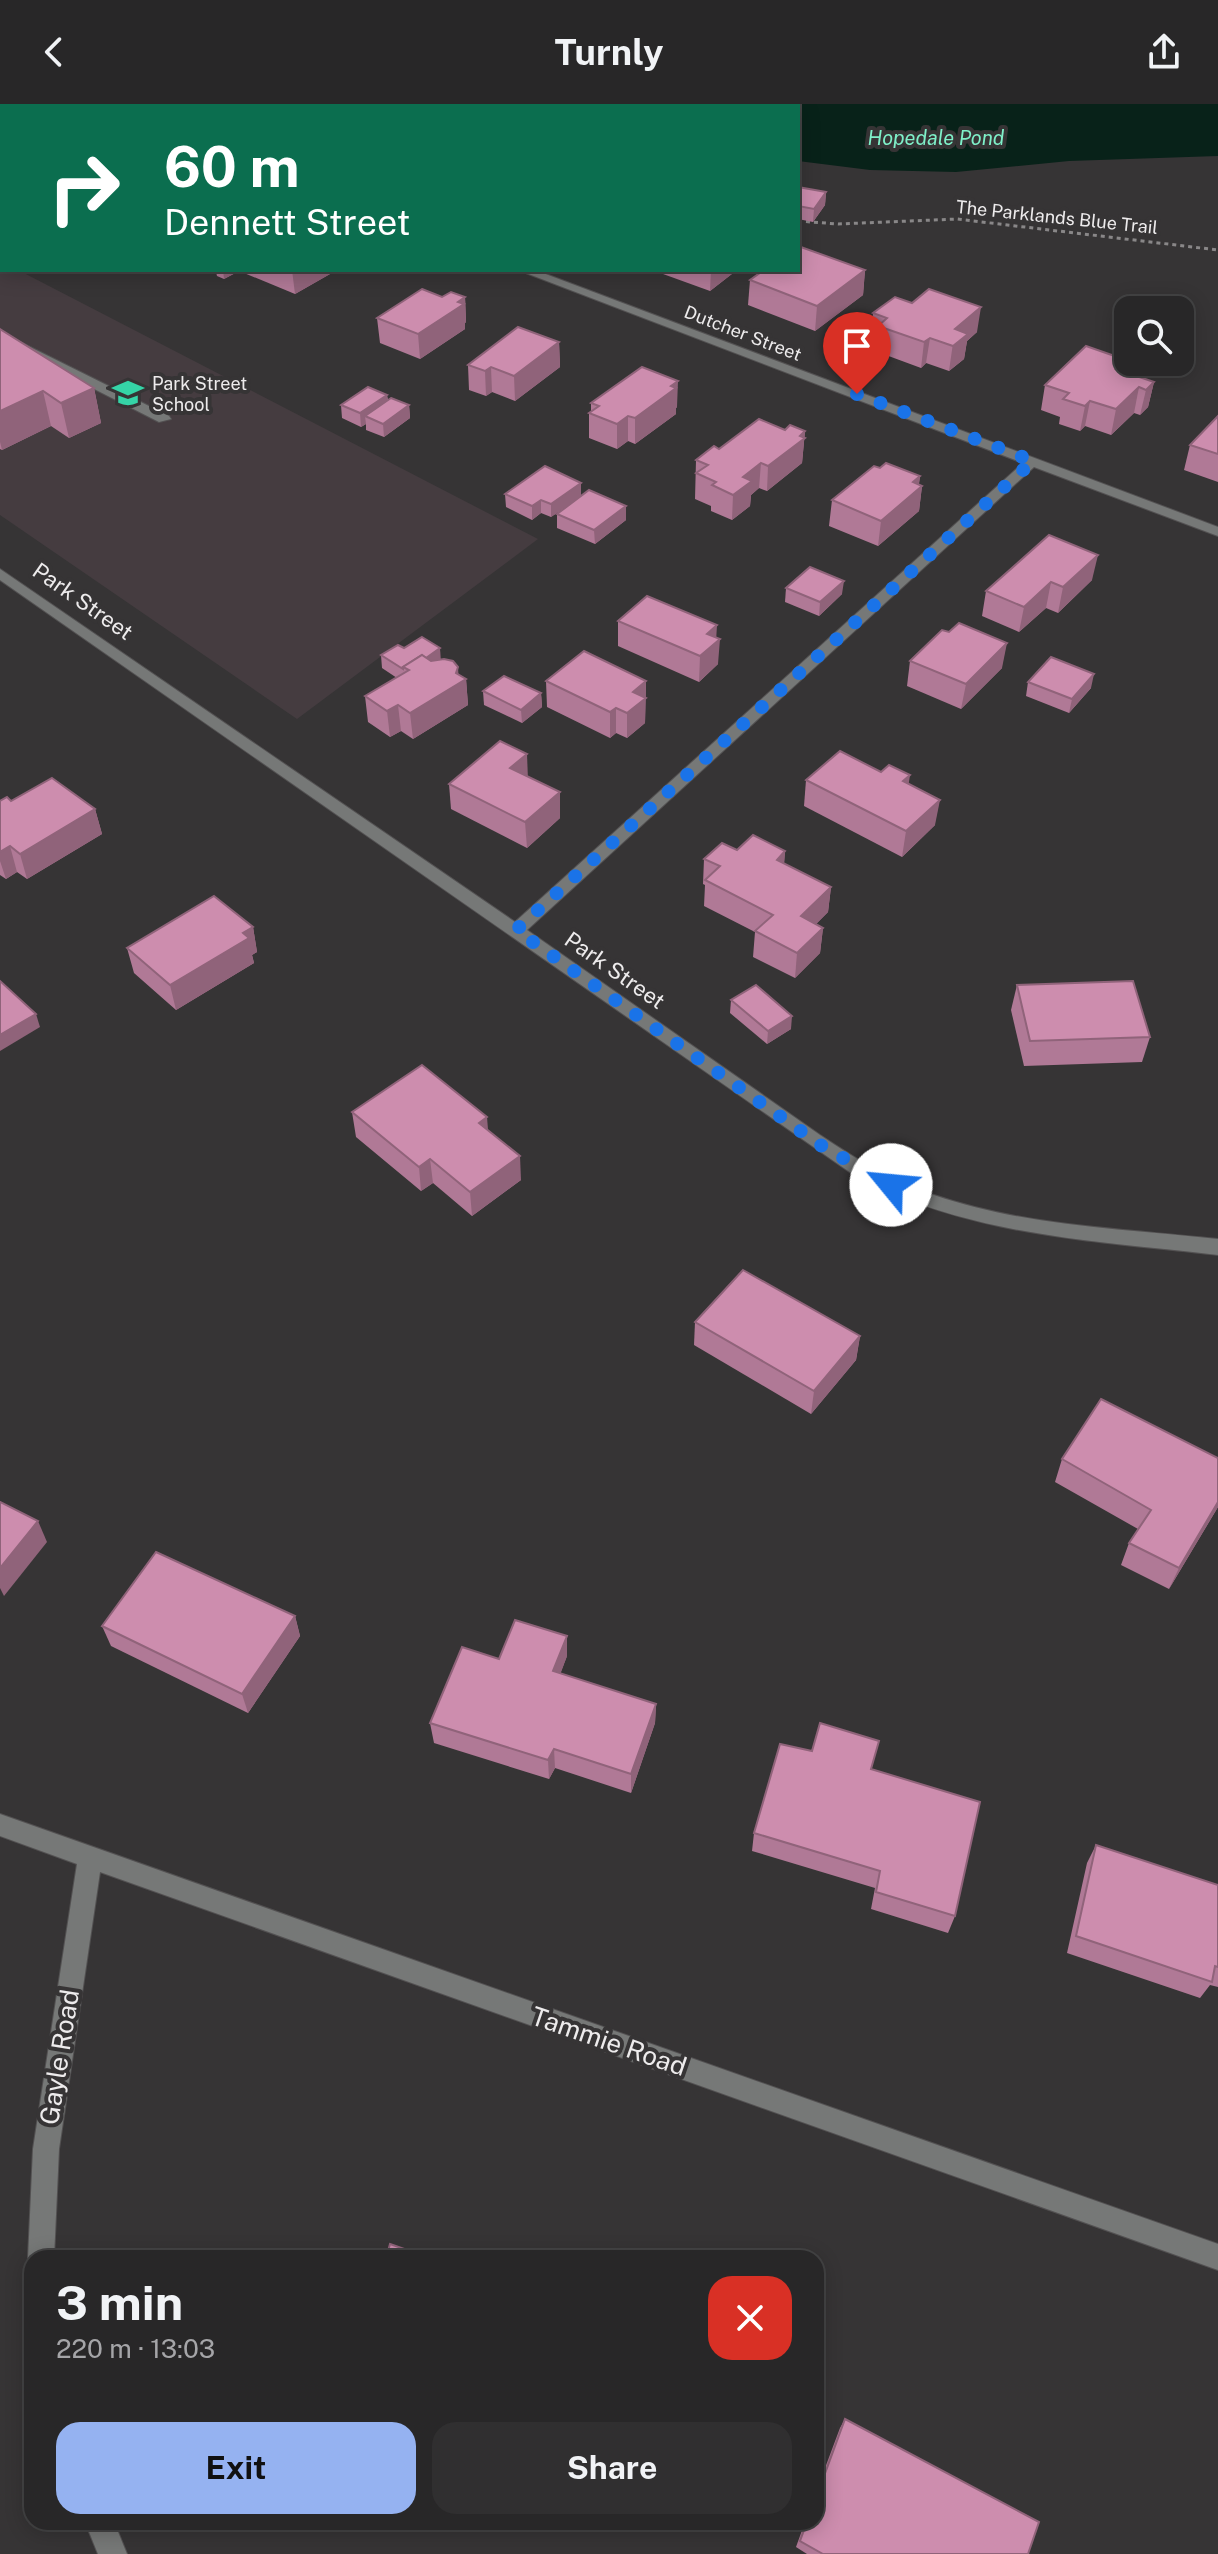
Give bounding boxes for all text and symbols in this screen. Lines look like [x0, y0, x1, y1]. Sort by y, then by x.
icon: back [32, 30, 76, 74]
icon: share [1142, 30, 1186, 74]
text: Turnly [555, 31, 663, 73]
water label: Hopedale Pond [868, 126, 1005, 150]
text: 60 m [164, 134, 300, 200]
icon: right [32, 136, 136, 240]
street label: The Parklands Blue Trail [955, 196, 1159, 238]
text: Dennett Street [164, 201, 411, 243]
map controls [1114, 296, 1194, 376]
button: search [1114, 296, 1194, 376]
street label: Dutcher Street [681, 301, 805, 365]
pin [823, 312, 891, 394]
icon: arrive [835, 324, 879, 368]
place label: Park Street School [152, 373, 247, 415]
school or university icon: Park Street School [111, 376, 145, 410]
street label: Park Street [28, 557, 138, 645]
street label: Park Street [560, 926, 670, 1014]
position arrow [849, 1143, 933, 1227]
street label: Gayle Road [33, 1987, 85, 2127]
street label: Tammie Road [527, 2000, 691, 2082]
text: 3 min [56, 2274, 183, 2331]
button: close [708, 2276, 792, 2360]
text: 220 m · 13:03 [56, 2333, 215, 2364]
button: Exit [56, 2422, 416, 2514]
button: Share [432, 2422, 792, 2514]

